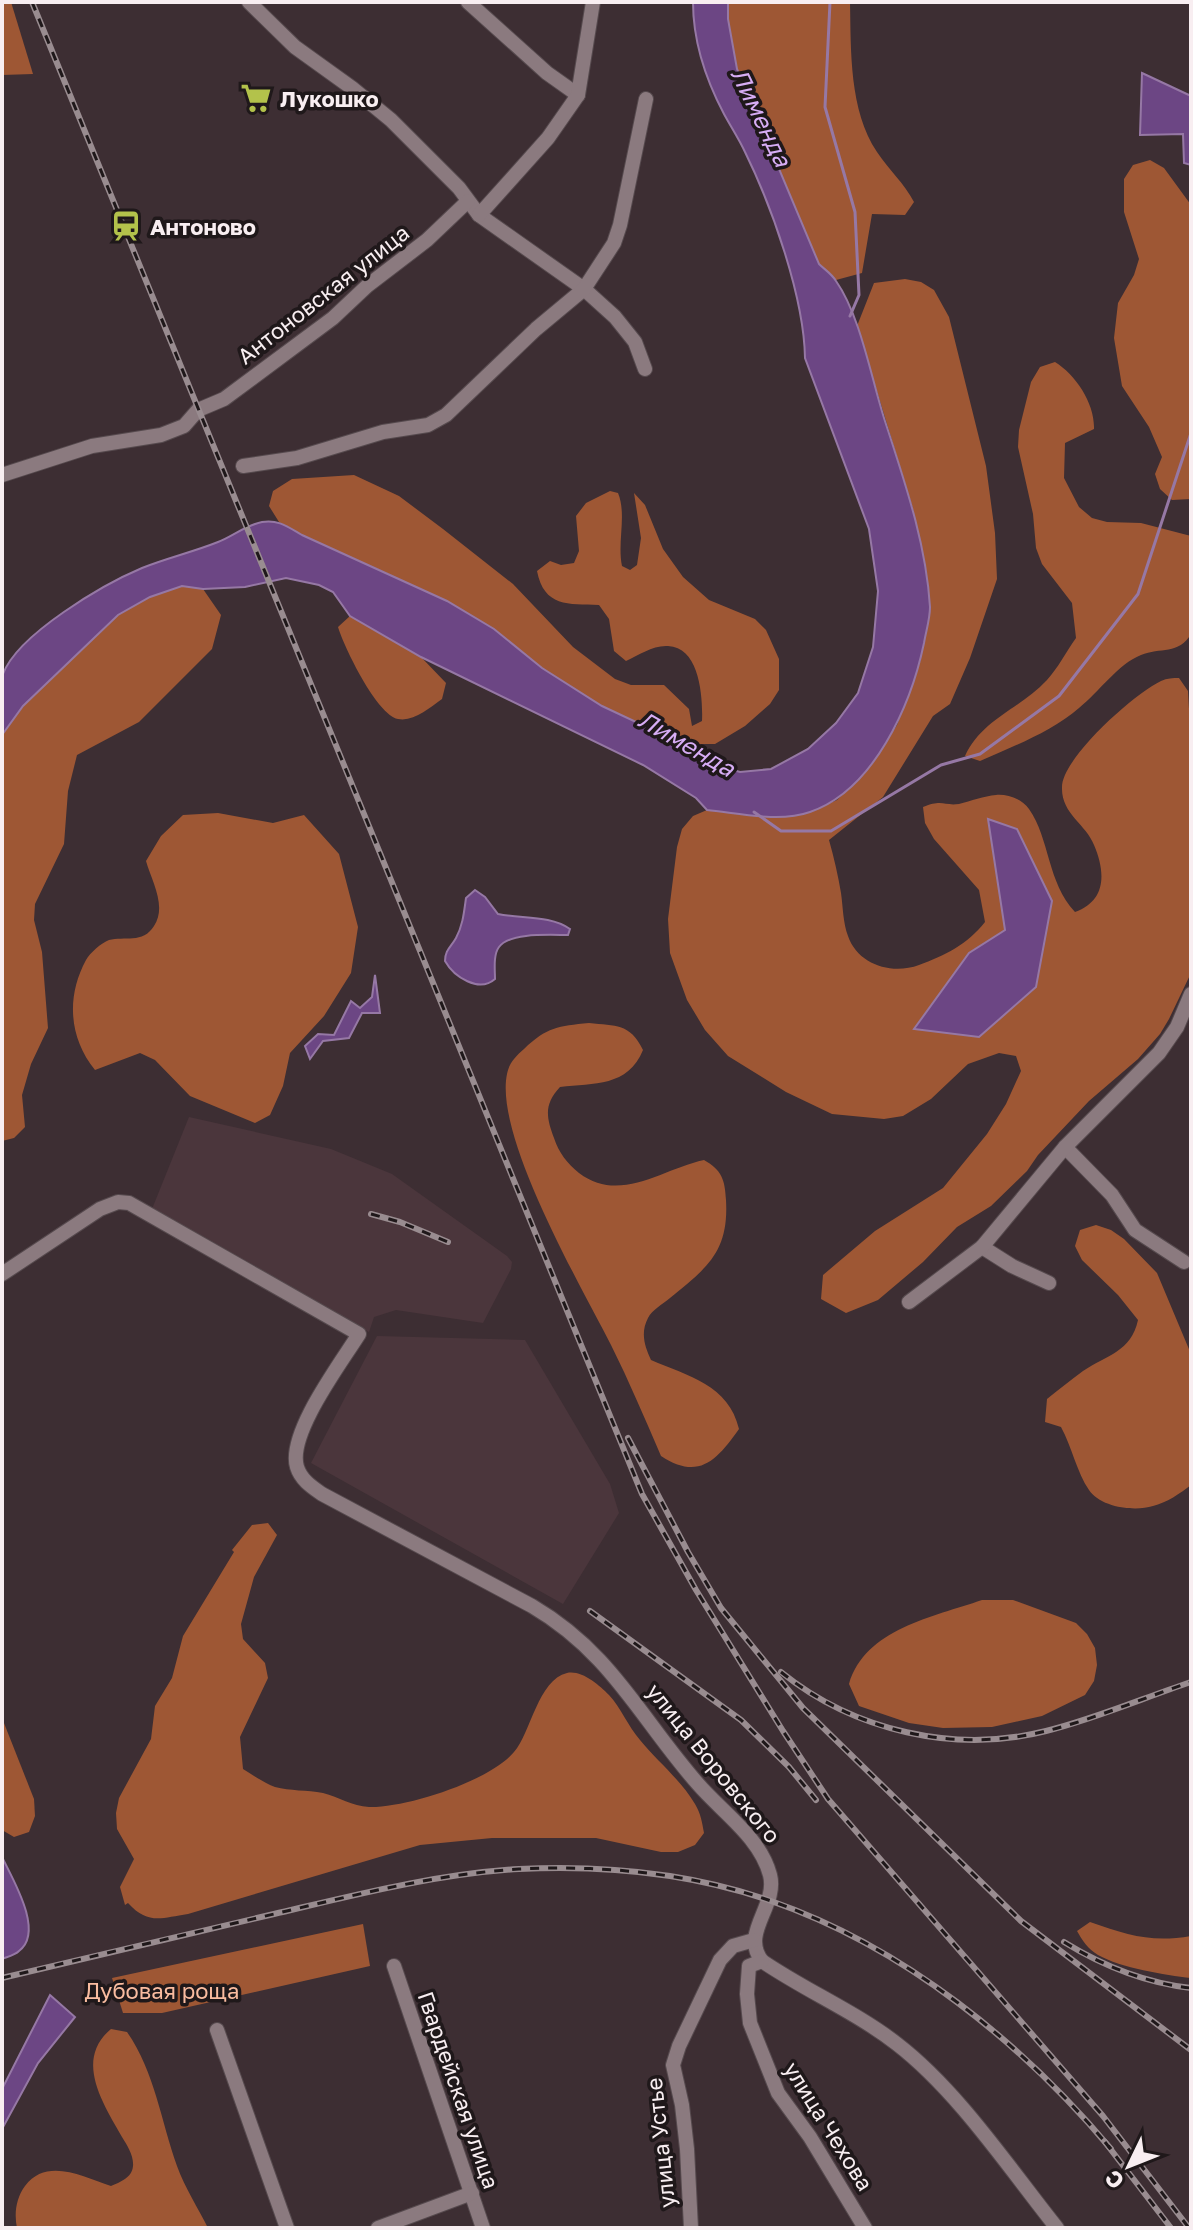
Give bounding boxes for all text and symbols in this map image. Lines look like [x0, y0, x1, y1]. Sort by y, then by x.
water label: Лименда [726, 63, 799, 172]
supermarket icon: Лукошко [239, 81, 273, 115]
place label: Лукошко [280, 85, 379, 112]
station icon: Антоново [109, 209, 143, 243]
place label: Антоново [150, 213, 256, 240]
street label: Антоновская улица [232, 219, 414, 369]
water label: Лименда [634, 704, 741, 783]
street label: улица Воровского [641, 1678, 787, 1848]
park label: Дубовая роща [85, 1977, 240, 2004]
street label: Гвардейская улица [413, 1988, 505, 2192]
street label: улица Чехова [779, 2057, 879, 2195]
street label: улица Устье [640, 2077, 680, 2209]
north arrow [1089, 2126, 1169, 2206]
text: С [1099, 2165, 1129, 2195]

